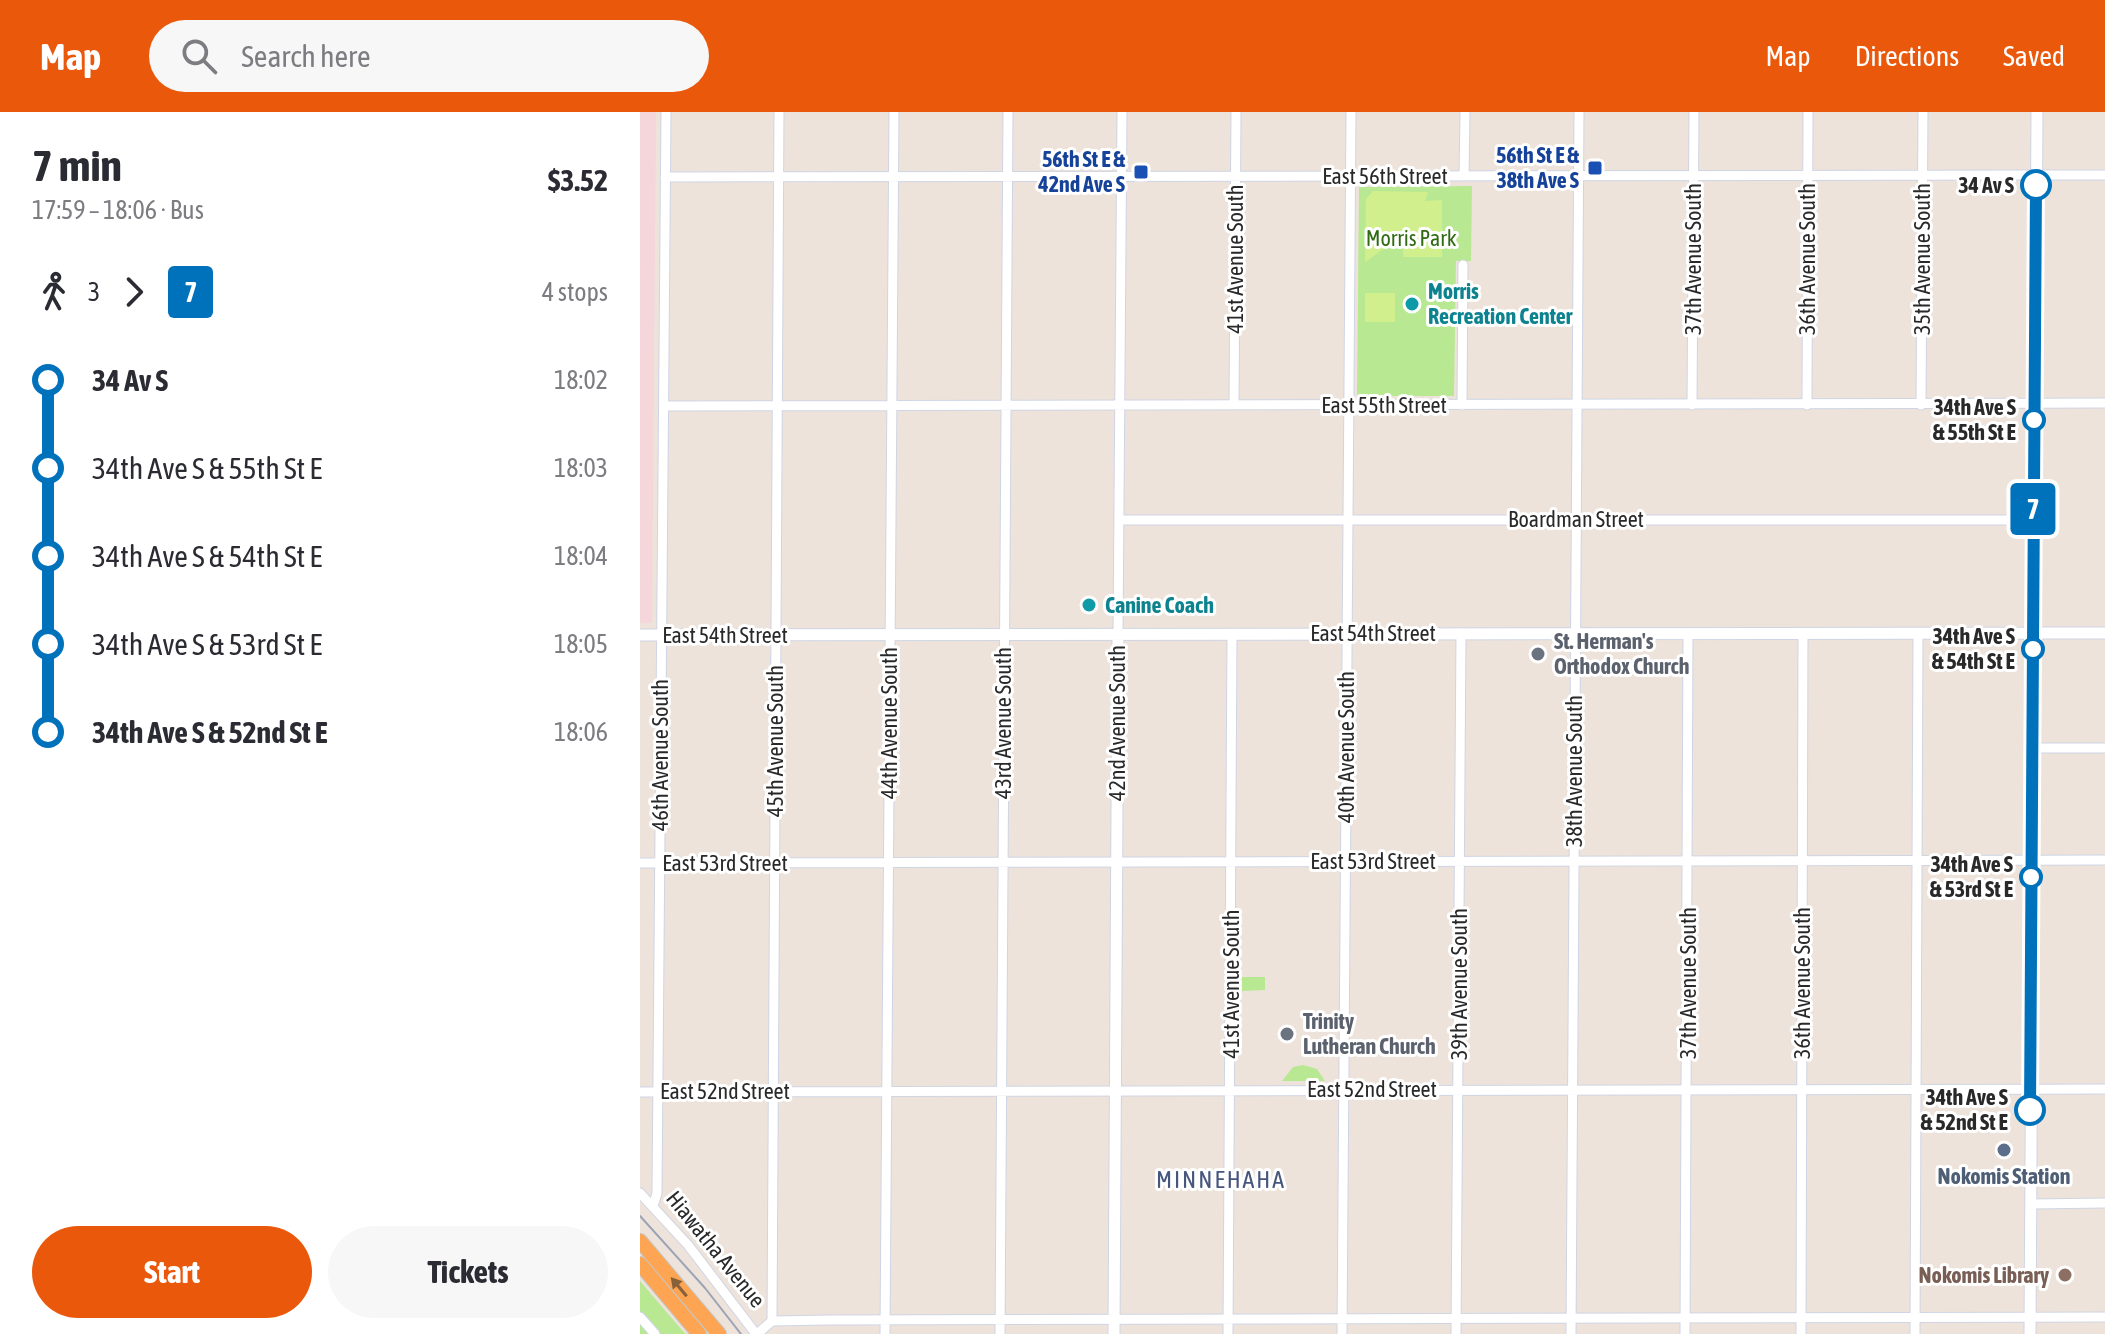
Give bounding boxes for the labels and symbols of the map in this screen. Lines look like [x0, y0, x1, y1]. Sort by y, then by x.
place label: 56th St E & 38th Ave S [1496, 142, 1580, 193]
place label: 56th St E & 42nd Ave S [1037, 146, 1126, 197]
marker: 56th St E & 38th Ave S [1586, 159, 1604, 177]
marker: 56th St E & 42nd Ave S [1132, 163, 1150, 181]
street label: East 56th Street [1322, 163, 1448, 189]
marker: 34 Av S [2021, 170, 2051, 200]
place label: 34 Av S [1958, 172, 2014, 198]
street label: 37th Avenue South [1680, 183, 1706, 335]
street label: 36th Avenue South [1794, 183, 1820, 335]
street label: 35th Avenue South [1909, 183, 1935, 335]
street label: 41st Avenue South [1222, 185, 1248, 333]
park label: Morris Park [1366, 225, 1457, 251]
place label: Morris Recreation Center [1428, 278, 1573, 329]
marker: Morris Recreation Center [1403, 295, 1421, 313]
street label: East 55th Street [1321, 392, 1447, 418]
place label: 34th Ave S & 55th St E [1933, 394, 2017, 445]
marker: 34th Ave S & 55th St E [2023, 409, 2045, 431]
line badge: 7 [2007, 483, 2059, 535]
street label: Boardman Street [1508, 506, 1644, 532]
place label: Canine Coach [1105, 592, 1214, 618]
marker: Canine Coach [1080, 596, 1098, 614]
street label: East 54th Street [1310, 620, 1436, 646]
street label: East 54th Street [662, 622, 788, 648]
place label: 34th Ave S & 54th St E [1932, 623, 2016, 674]
place label: St. Herman's Orthodox Church [1554, 628, 1689, 679]
marker: 34th Ave S & 54th St E [2022, 638, 2044, 660]
street label: 42nd Avenue South [1104, 645, 1130, 801]
marker: St. Herman's Orthodox Church [1529, 645, 1547, 663]
street label: 44th Avenue South [876, 647, 902, 799]
street label: 43rd Avenue South [990, 647, 1016, 799]
street label: 45th Avenue South [762, 665, 788, 817]
street label: 40th Avenue South [1333, 671, 1359, 823]
street label: 46th Avenue South [647, 679, 673, 831]
street label: 38th Avenue South [1561, 695, 1587, 847]
street label: East 53rd Street [1310, 848, 1436, 874]
street label: East 53rd Street [662, 850, 788, 876]
place label: 34th Ave S & 53rd St E [1930, 851, 2014, 902]
marker: 34th Ave S & 53rd St E [2020, 866, 2042, 888]
street label: 37th Avenue South [1675, 907, 1701, 1059]
street label: 36th Avenue South [1789, 907, 1815, 1059]
street label: 39th Avenue South [1446, 908, 1472, 1060]
street label: 41st Avenue South [1218, 910, 1244, 1058]
place label: Trinity Lutheran Church [1303, 1008, 1436, 1059]
marker: Trinity Lutheran Church [1278, 1025, 1296, 1043]
street label: East 52nd Street [1307, 1076, 1437, 1102]
street label: East 52nd Street [660, 1078, 790, 1104]
place label: 34th Ave S & 52nd St E [1921, 1084, 2009, 1135]
marker: 34th Ave S & 52nd St E [2015, 1095, 2045, 1125]
marker: Nokomis Station [1995, 1141, 2013, 1159]
place label: Nokomis Station [1938, 1163, 2070, 1189]
district label: MINNEHAHA [1156, 1166, 1286, 1193]
street label: Hiawatha Avenue [661, 1185, 771, 1313]
place label: Nokomis Library [1919, 1262, 2049, 1288]
marker: Nokomis Library [2056, 1266, 2074, 1284]
one-way arrow [671, 1278, 688, 1298]

